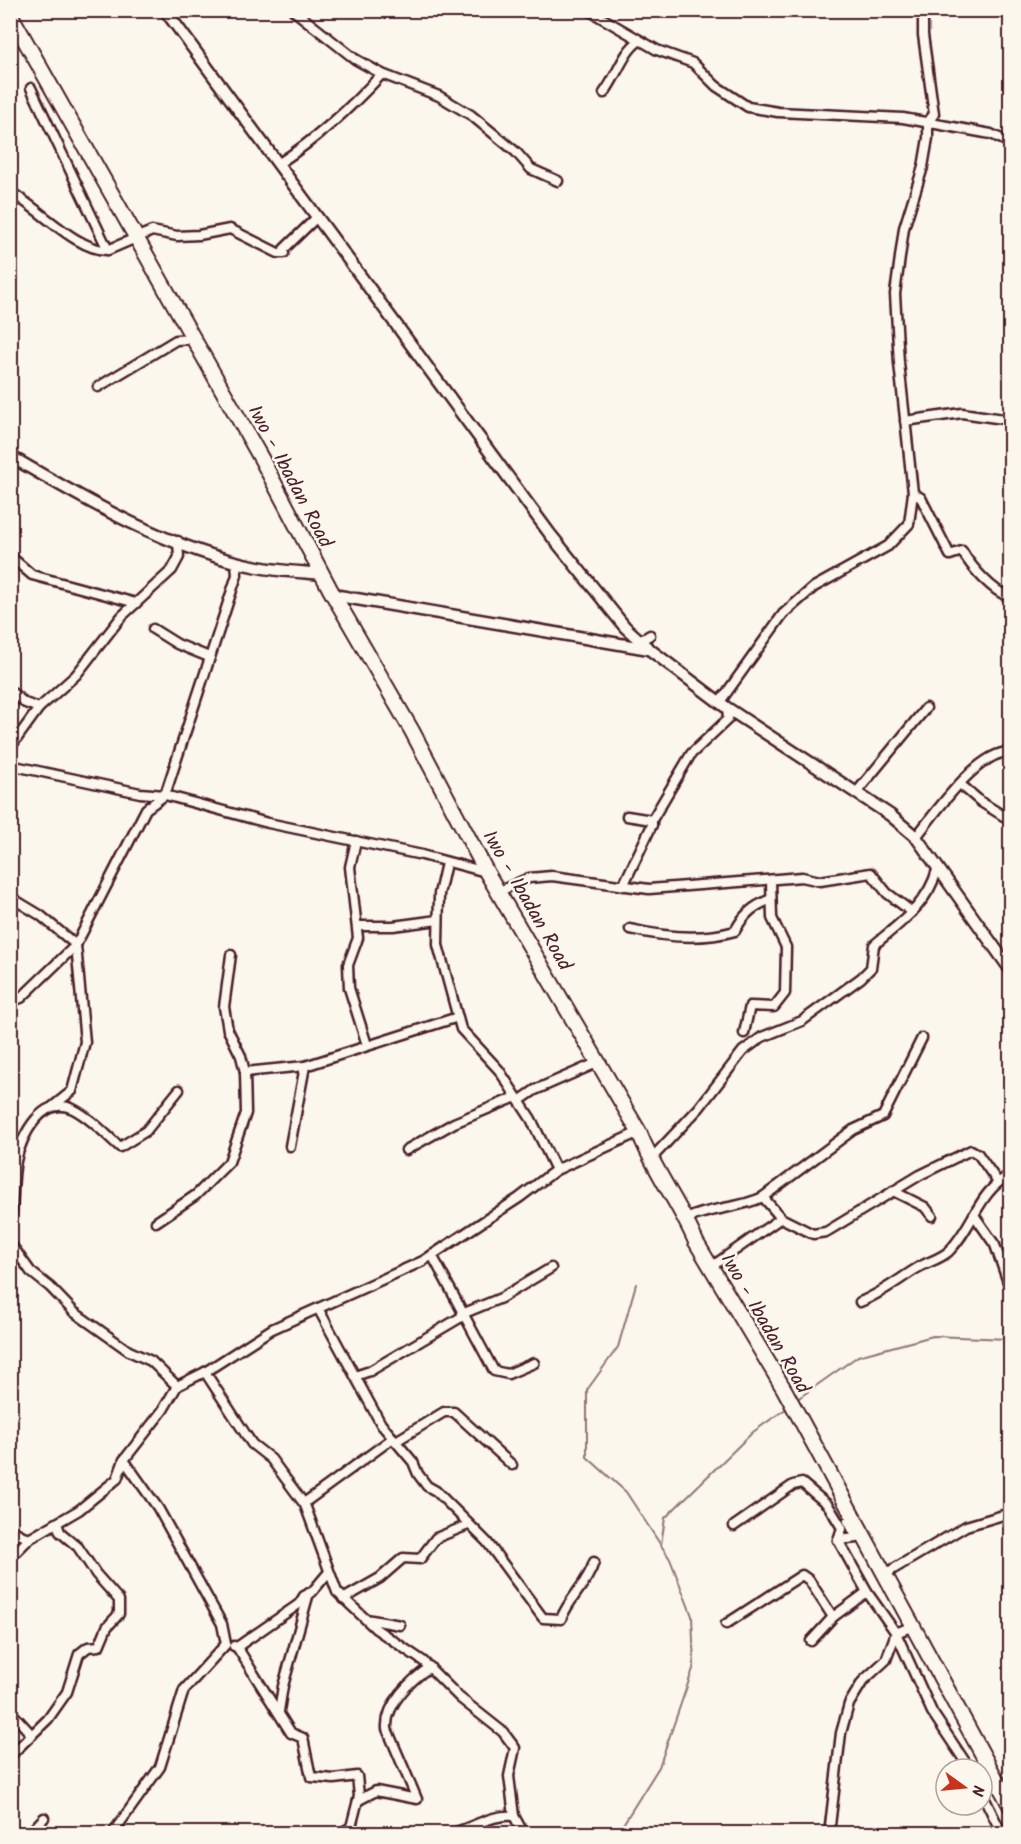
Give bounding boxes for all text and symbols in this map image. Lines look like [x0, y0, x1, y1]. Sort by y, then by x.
street label: Iwo - Ibadan Road [238, 400, 341, 555]
street label: Iwo - Ibadan Road [473, 825, 580, 978]
street label: Iwo - Ibadan Road [711, 1248, 818, 1401]
north arrow [934, 1757, 994, 1817]
text: N [964, 1782, 990, 1799]

